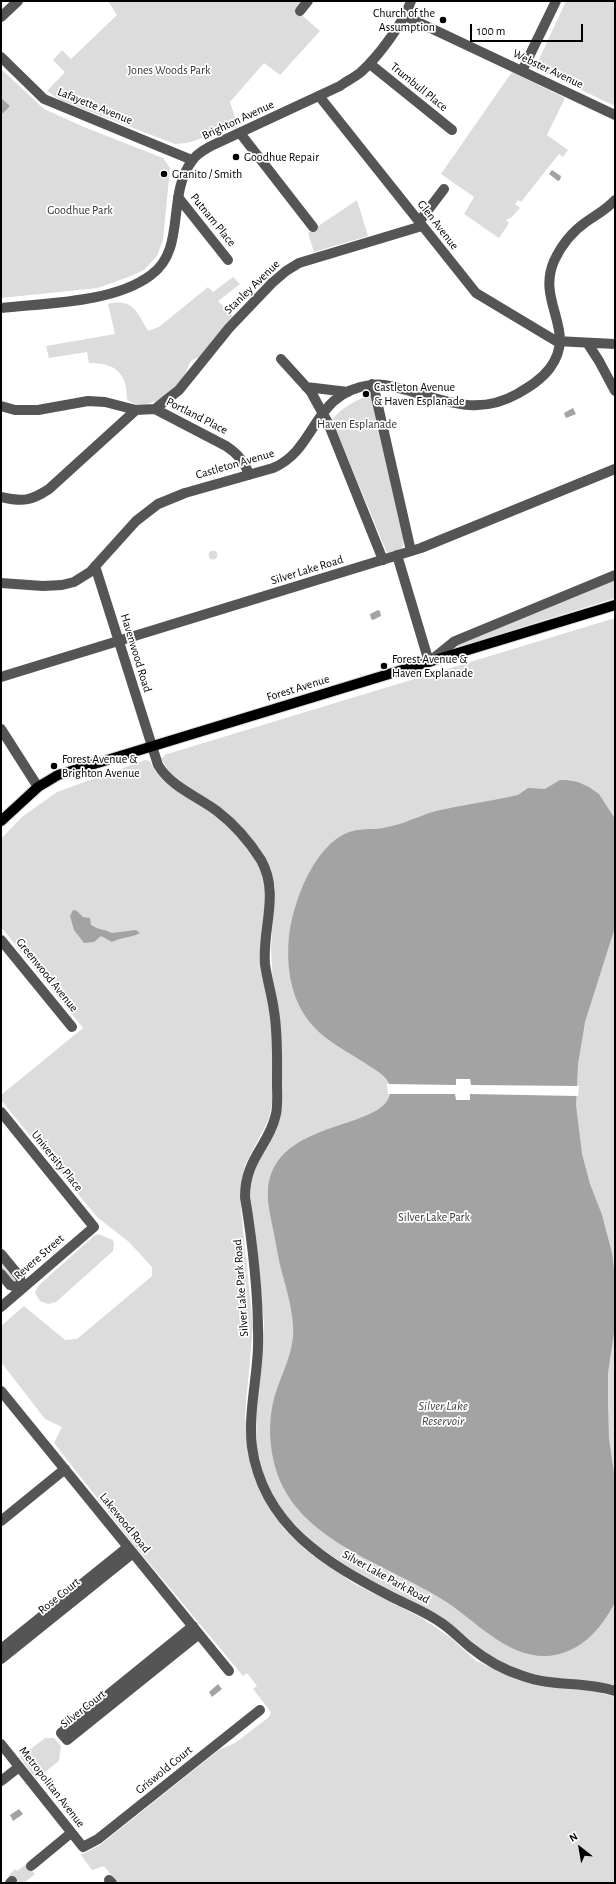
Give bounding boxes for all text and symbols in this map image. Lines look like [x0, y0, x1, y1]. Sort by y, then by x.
place label: Church of the Assumption [373, 6, 435, 34]
marker: Church of the Assumption [438, 15, 448, 25]
scale bar [472, 16, 585, 42]
text: 100 m [477, 25, 505, 37]
street label: Webster Avenue [510, 46, 586, 92]
street label: Trumbull Place [387, 59, 451, 115]
park label: Jones Woods Park [128, 63, 210, 77]
street label: Lafayette Avenue [55, 84, 135, 128]
street label: Brighton Avenue [200, 97, 276, 143]
place label: Goodhue Repair [244, 150, 319, 164]
marker: Goodhue Repair [231, 152, 241, 162]
place label: Granito / Smith [172, 167, 242, 181]
marker: Granito / Smith [159, 169, 169, 179]
street label: Putnam Place [187, 191, 239, 249]
street label: Glen Avenue [414, 197, 462, 253]
park label: Goodhue Park [47, 203, 113, 217]
street label: Stanley Avenue [221, 257, 283, 317]
place label: Castleton Avenue & Haven Esplanade [374, 380, 464, 408]
marker: Castleton Avenue & Haven Esplanade [361, 389, 371, 399]
street label: Portland Place [164, 394, 230, 438]
park label: Haven Esplanade [317, 417, 397, 431]
street label: Castleton Avenue [194, 446, 276, 482]
street label: Silver Lake Road [269, 552, 345, 588]
street label: Havenwood Road [117, 612, 155, 694]
place label: Forest Avenue & Haven Explanade [392, 652, 473, 680]
marker: Forest Avenue & Haven Explanade [379, 661, 389, 671]
street label: Forest Avenue [265, 672, 331, 704]
place label: Forest Avenue & Brighton Avenue [62, 752, 140, 780]
marker: Forest Avenue & Brighton Avenue [49, 761, 59, 771]
street label: Greenwood Avenue [13, 935, 81, 1015]
street label: University Place [28, 1128, 86, 1194]
park label: Silver Lake Park [398, 1210, 470, 1224]
street label: Revere Street [11, 1231, 67, 1283]
street label: Silver Lake Park Road [230, 1239, 252, 1337]
water label: Silver Lake Reservoir [418, 1398, 468, 1429]
street label: Lakewood Road [96, 1490, 154, 1556]
street label: Silver Lake Park Road [340, 1547, 432, 1607]
street label: Rose Court [35, 1575, 83, 1617]
street label: Silver Court [58, 1687, 108, 1731]
street label: Griswold Court [133, 1743, 195, 1797]
street label: Metropolitan Avenue [16, 1744, 88, 1830]
north arrow [560, 1828, 600, 1868]
text: N [567, 1831, 580, 1844]

